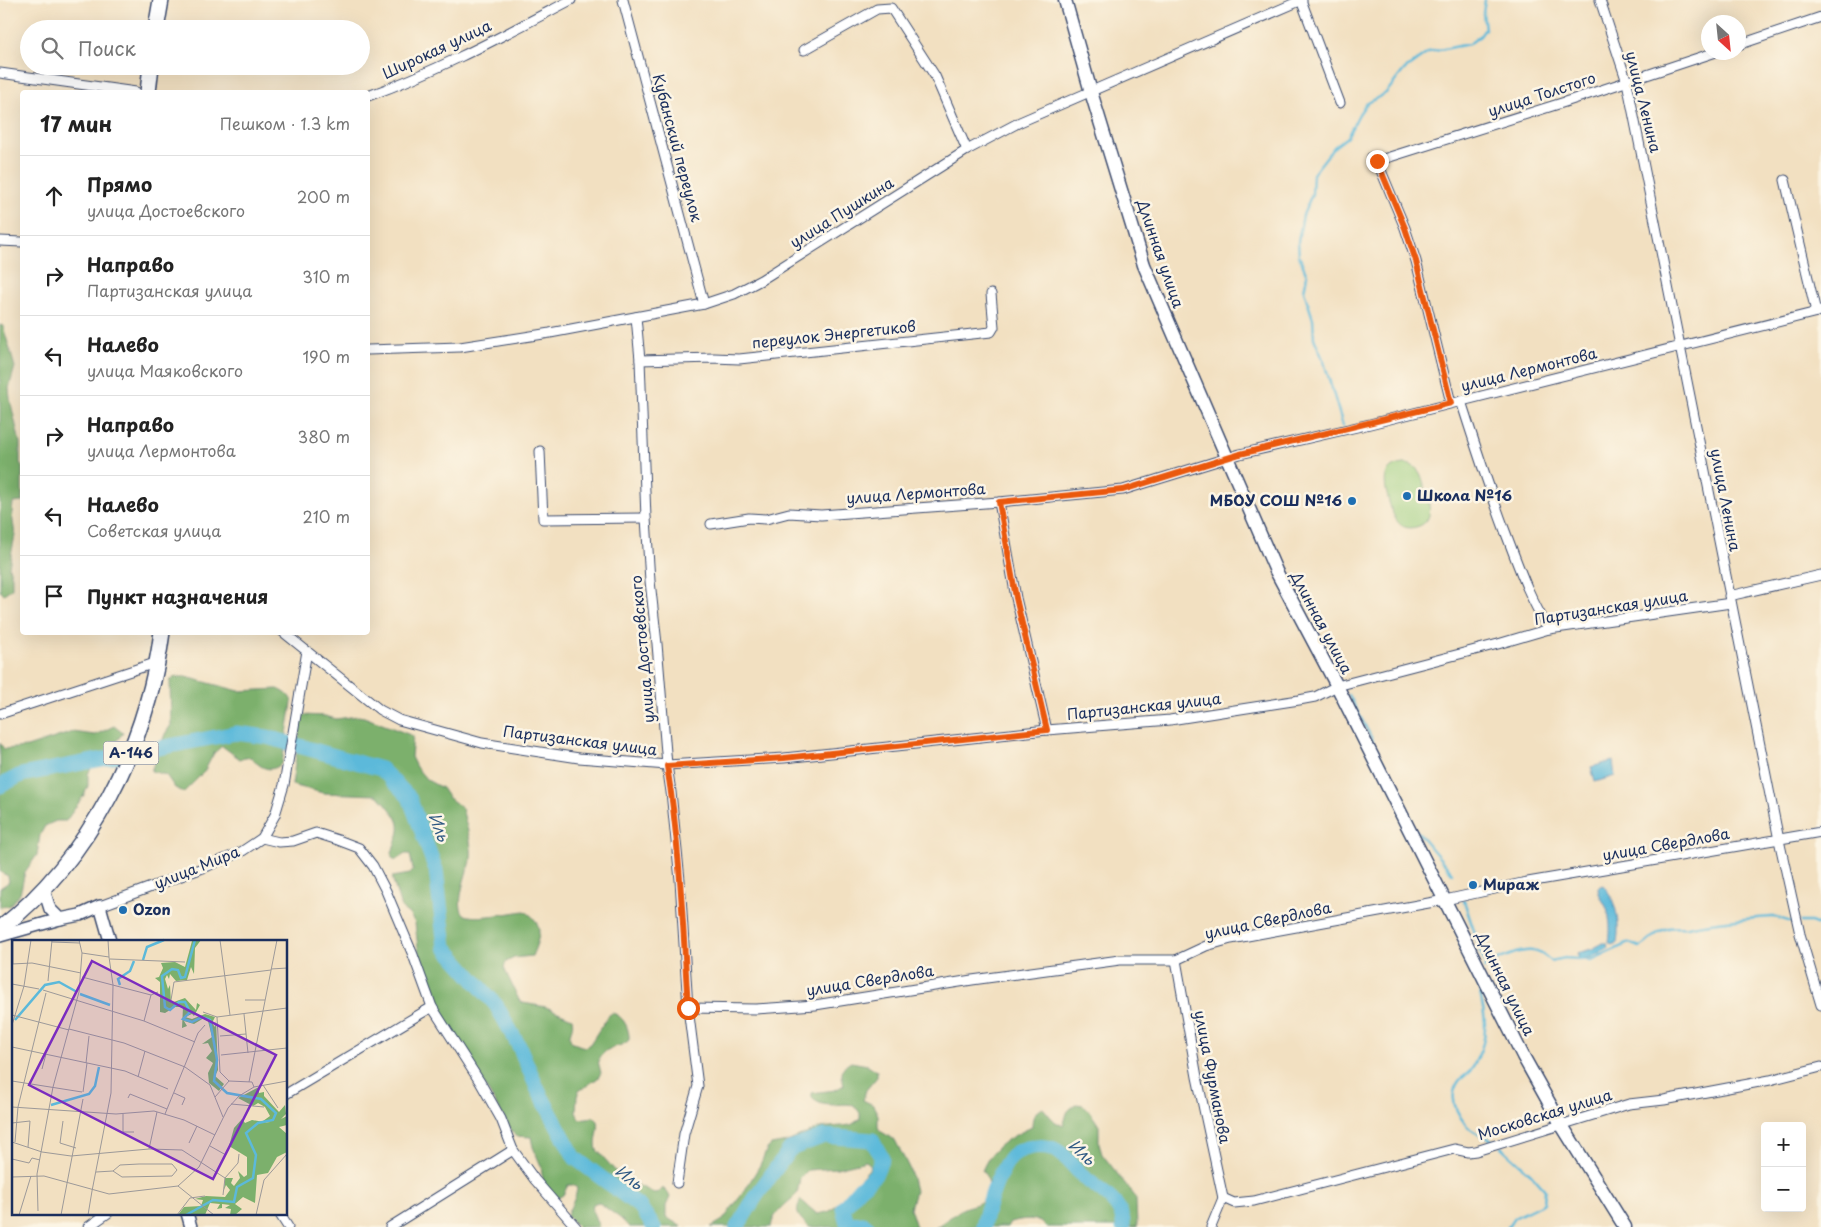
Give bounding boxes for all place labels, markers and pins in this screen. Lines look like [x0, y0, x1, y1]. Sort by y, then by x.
place label: Школа №16 [1417, 483, 1512, 506]
place label: МБОУ СОШ №16 [1210, 488, 1342, 511]
marker: Школа №16 [1401, 490, 1413, 502]
marker: МБОУ СОШ №16 [1346, 495, 1358, 507]
place label: Мираж [1483, 872, 1540, 895]
marker: Мираж [1467, 879, 1479, 891]
place label: Ozon [133, 897, 171, 920]
marker: Ozon [117, 904, 129, 916]

